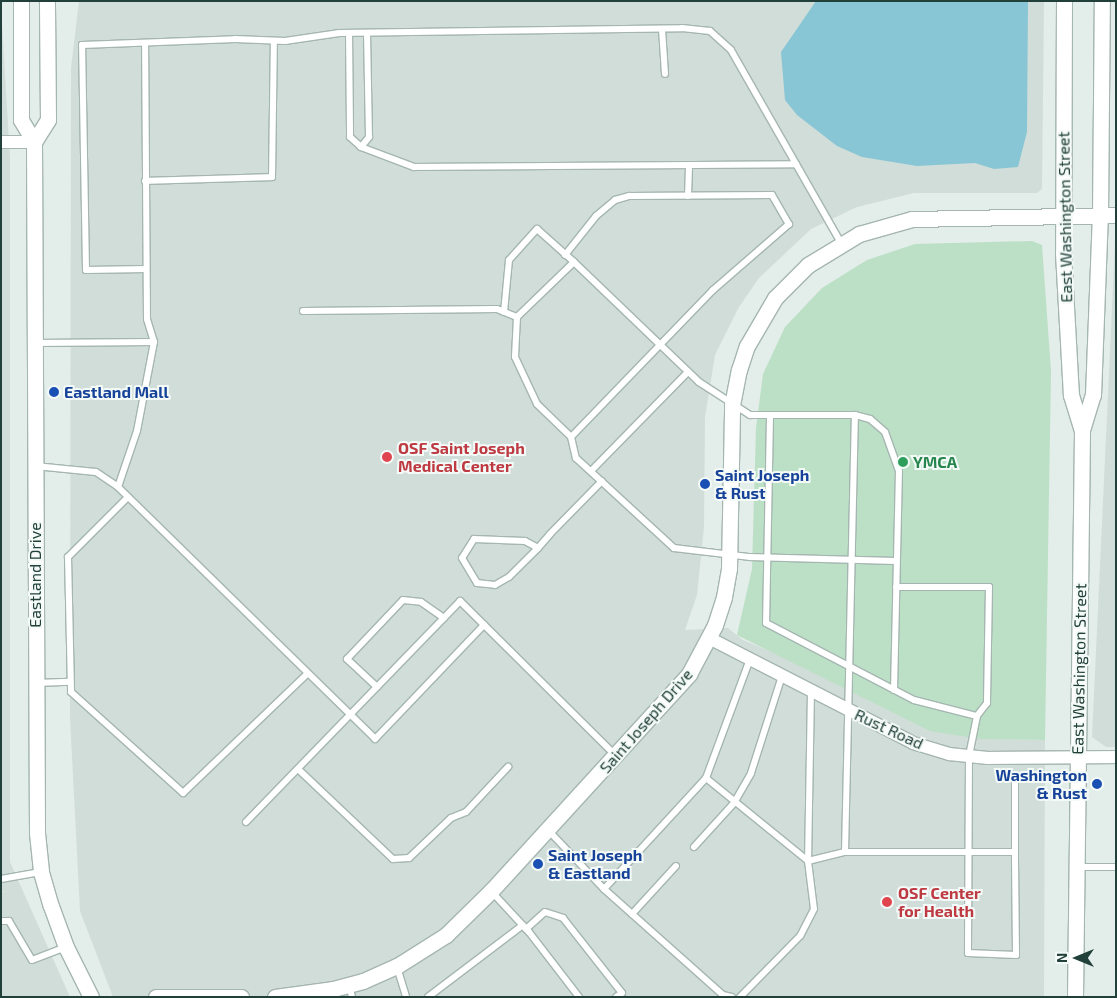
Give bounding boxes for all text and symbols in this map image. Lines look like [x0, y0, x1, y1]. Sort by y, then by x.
street label: East Washington Street [1054, 131, 1076, 303]
place label: Eastland Mall [64, 382, 169, 402]
marker: Eastland Mall [48, 386, 60, 398]
place label: OSF Saint Joseph Medical Center [398, 438, 525, 476]
marker: OSF Saint Joseph Medical Center [380, 450, 394, 464]
place label: YMCA [913, 452, 957, 472]
marker: YMCA [897, 456, 909, 468]
place label: Saint Joseph & Rust [715, 465, 810, 503]
marker: Saint Joseph & Rust [699, 478, 711, 490]
street label: Eastland Drive [25, 522, 45, 628]
street label: East Washington Street [1068, 583, 1090, 755]
street label: Saint Joseph Drive [595, 665, 697, 777]
street label: Rust Road [852, 705, 926, 753]
place label: Washington & Rust [995, 765, 1087, 803]
marker: Washington & Rust [1091, 778, 1103, 790]
place label: Saint Joseph & Eastland [548, 845, 643, 883]
marker: Saint Joseph & Eastland [532, 858, 544, 870]
place label: OSF Center for Health [898, 883, 981, 921]
marker: OSF Center for Health [880, 895, 894, 909]
north arrow [1052, 933, 1102, 983]
text: N [1053, 953, 1070, 963]

